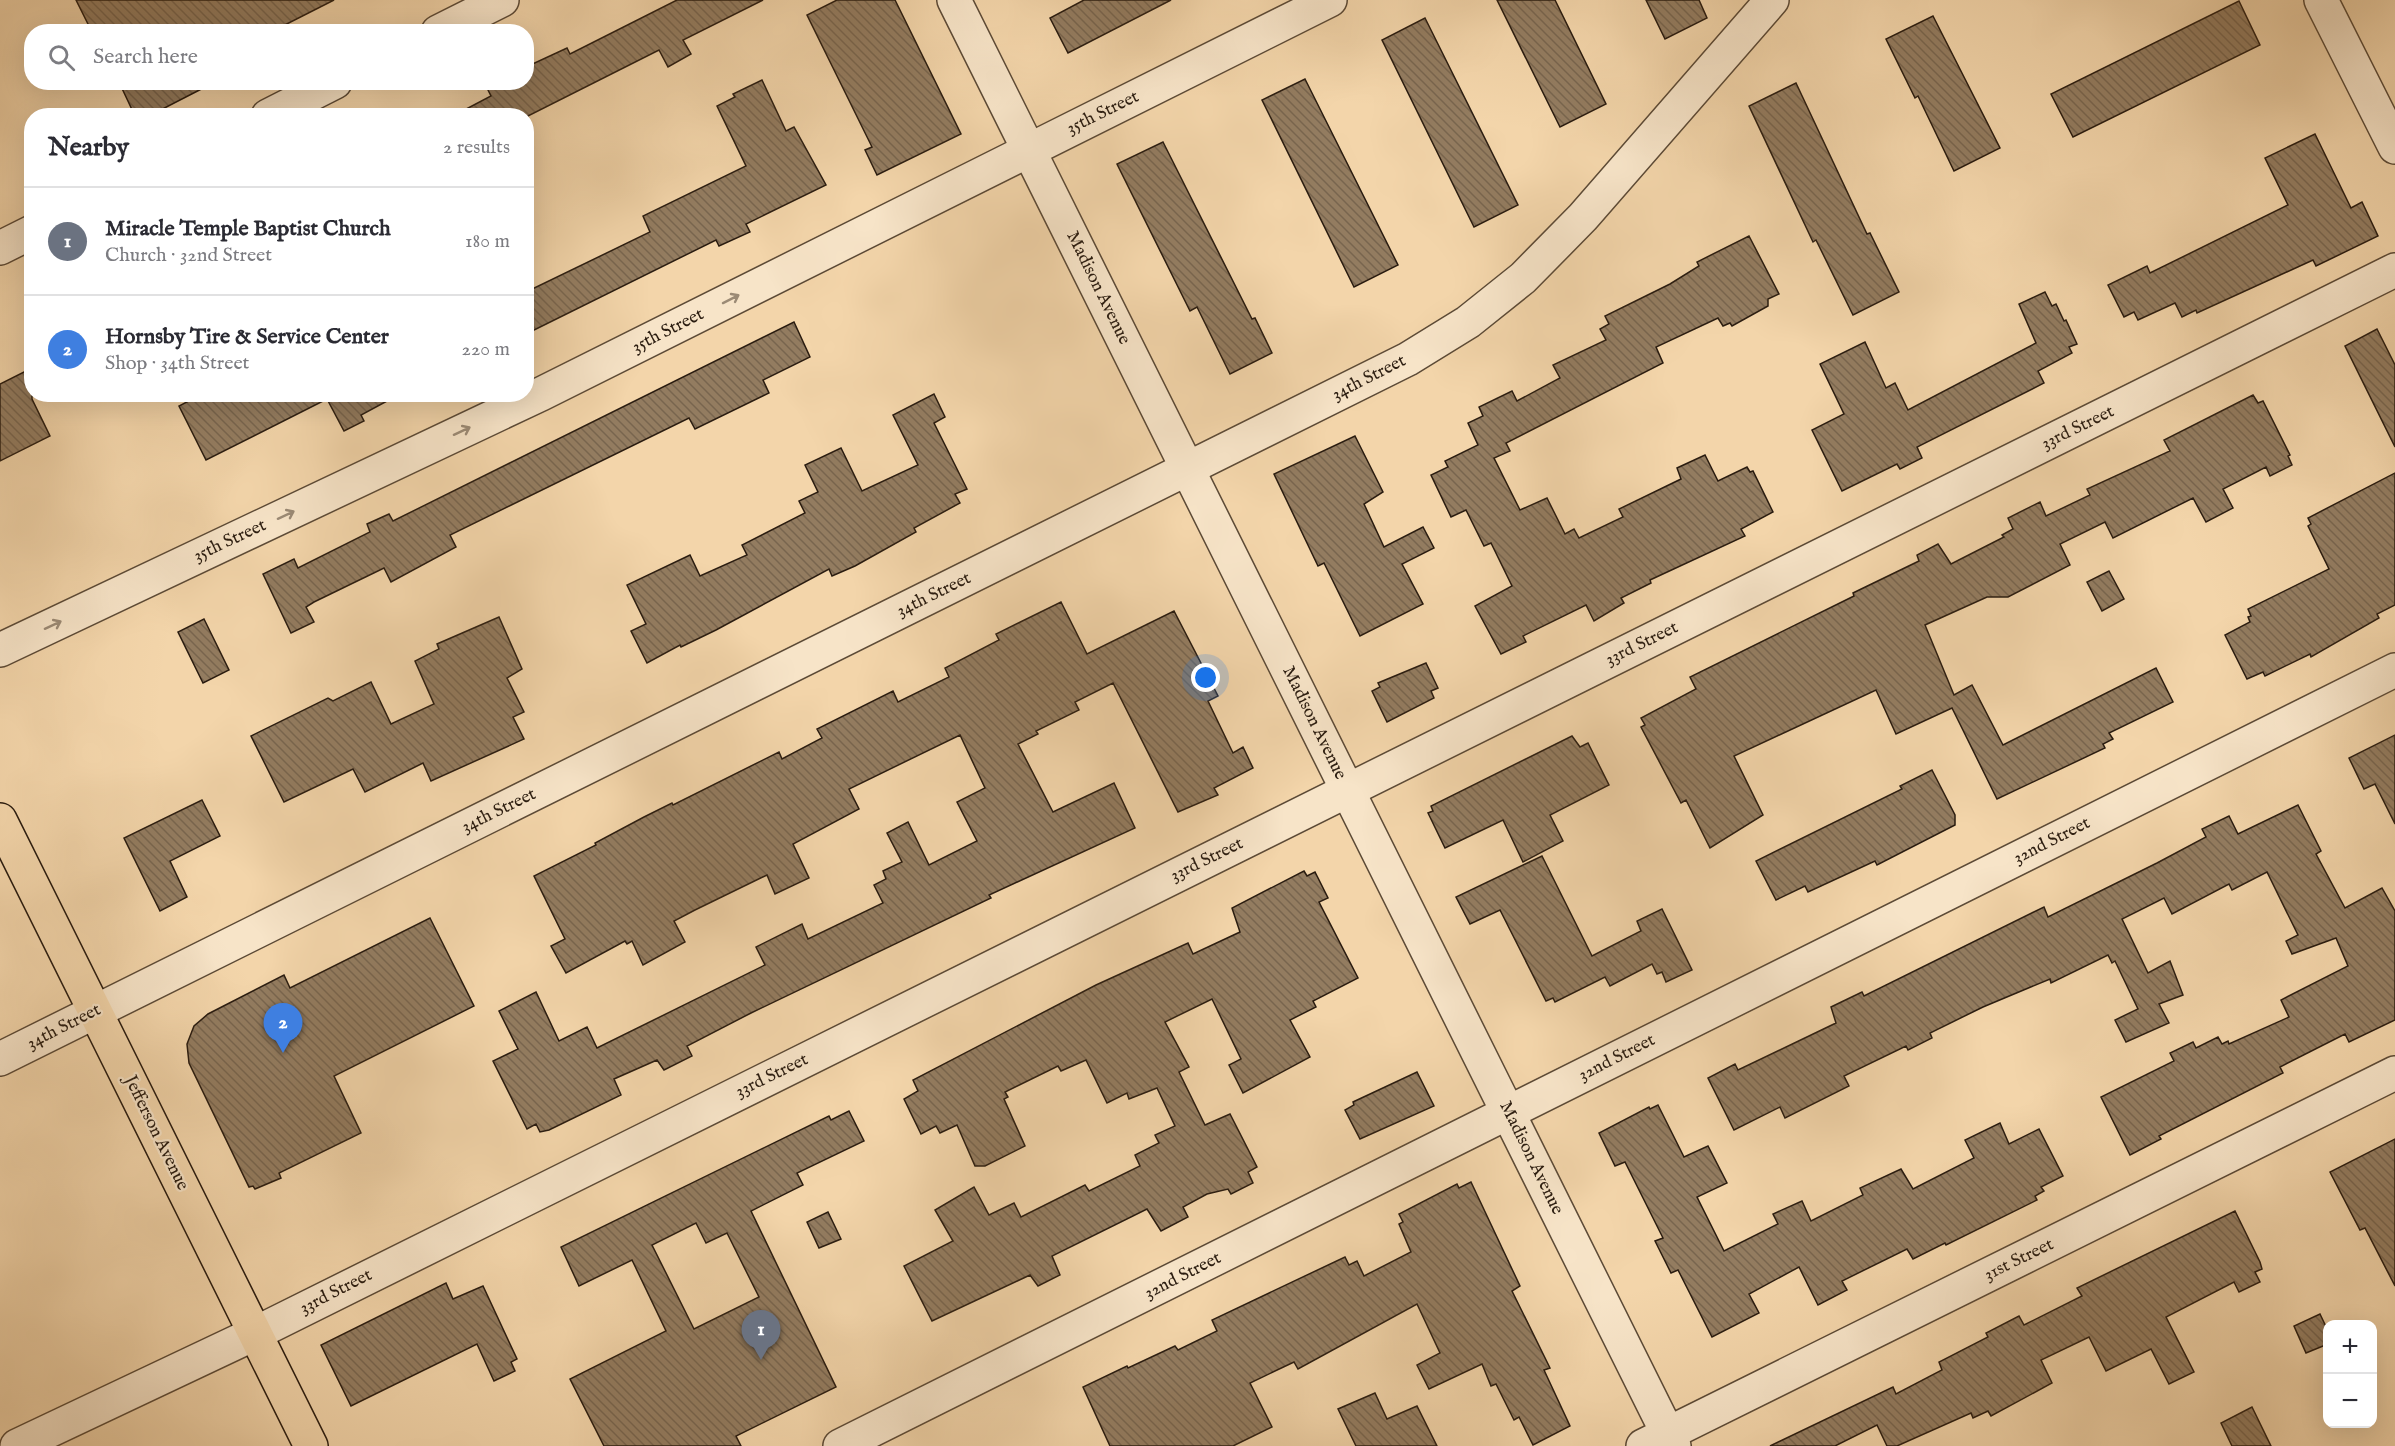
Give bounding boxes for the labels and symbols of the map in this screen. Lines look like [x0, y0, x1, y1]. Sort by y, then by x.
street label: 35th Street [1063, 86, 1143, 140]
street label: Madison Avenue [1061, 227, 1135, 349]
one-way arrow [722, 292, 740, 304]
street label: 35th Street [628, 303, 708, 359]
street label: 34th Street [1328, 350, 1410, 406]
street label: 33rd Street [2038, 400, 2118, 456]
one-way arrow [453, 425, 471, 437]
one-way arrow [277, 508, 295, 520]
street label: 35th Street [190, 514, 270, 568]
street label: 34th Street [893, 567, 975, 623]
street label: 33rd Street [1602, 616, 1682, 672]
one-way arrow [43, 618, 61, 630]
street label: Madison Avenue [1277, 662, 1351, 784]
your location [1191, 663, 1220, 692]
street label: 34th Street [458, 783, 540, 839]
street label: 32nd Street [2010, 812, 2094, 870]
street label: 33rd Street [1167, 832, 1247, 888]
street label: 34th Street [23, 999, 105, 1055]
pin: 2 [264, 1004, 302, 1053]
street label: 32nd Street [1575, 1029, 1659, 1087]
street label: 33rd Street [732, 1048, 812, 1104]
street label: Jefferson Avenue [117, 1070, 194, 1194]
street label: Madison Avenue [1494, 1097, 1568, 1219]
street label: 31st Street [1980, 1233, 2058, 1287]
street label: 32nd Street [1141, 1247, 1225, 1305]
street label: 33rd Street [296, 1264, 376, 1320]
pin: 1 [742, 1310, 780, 1360]

